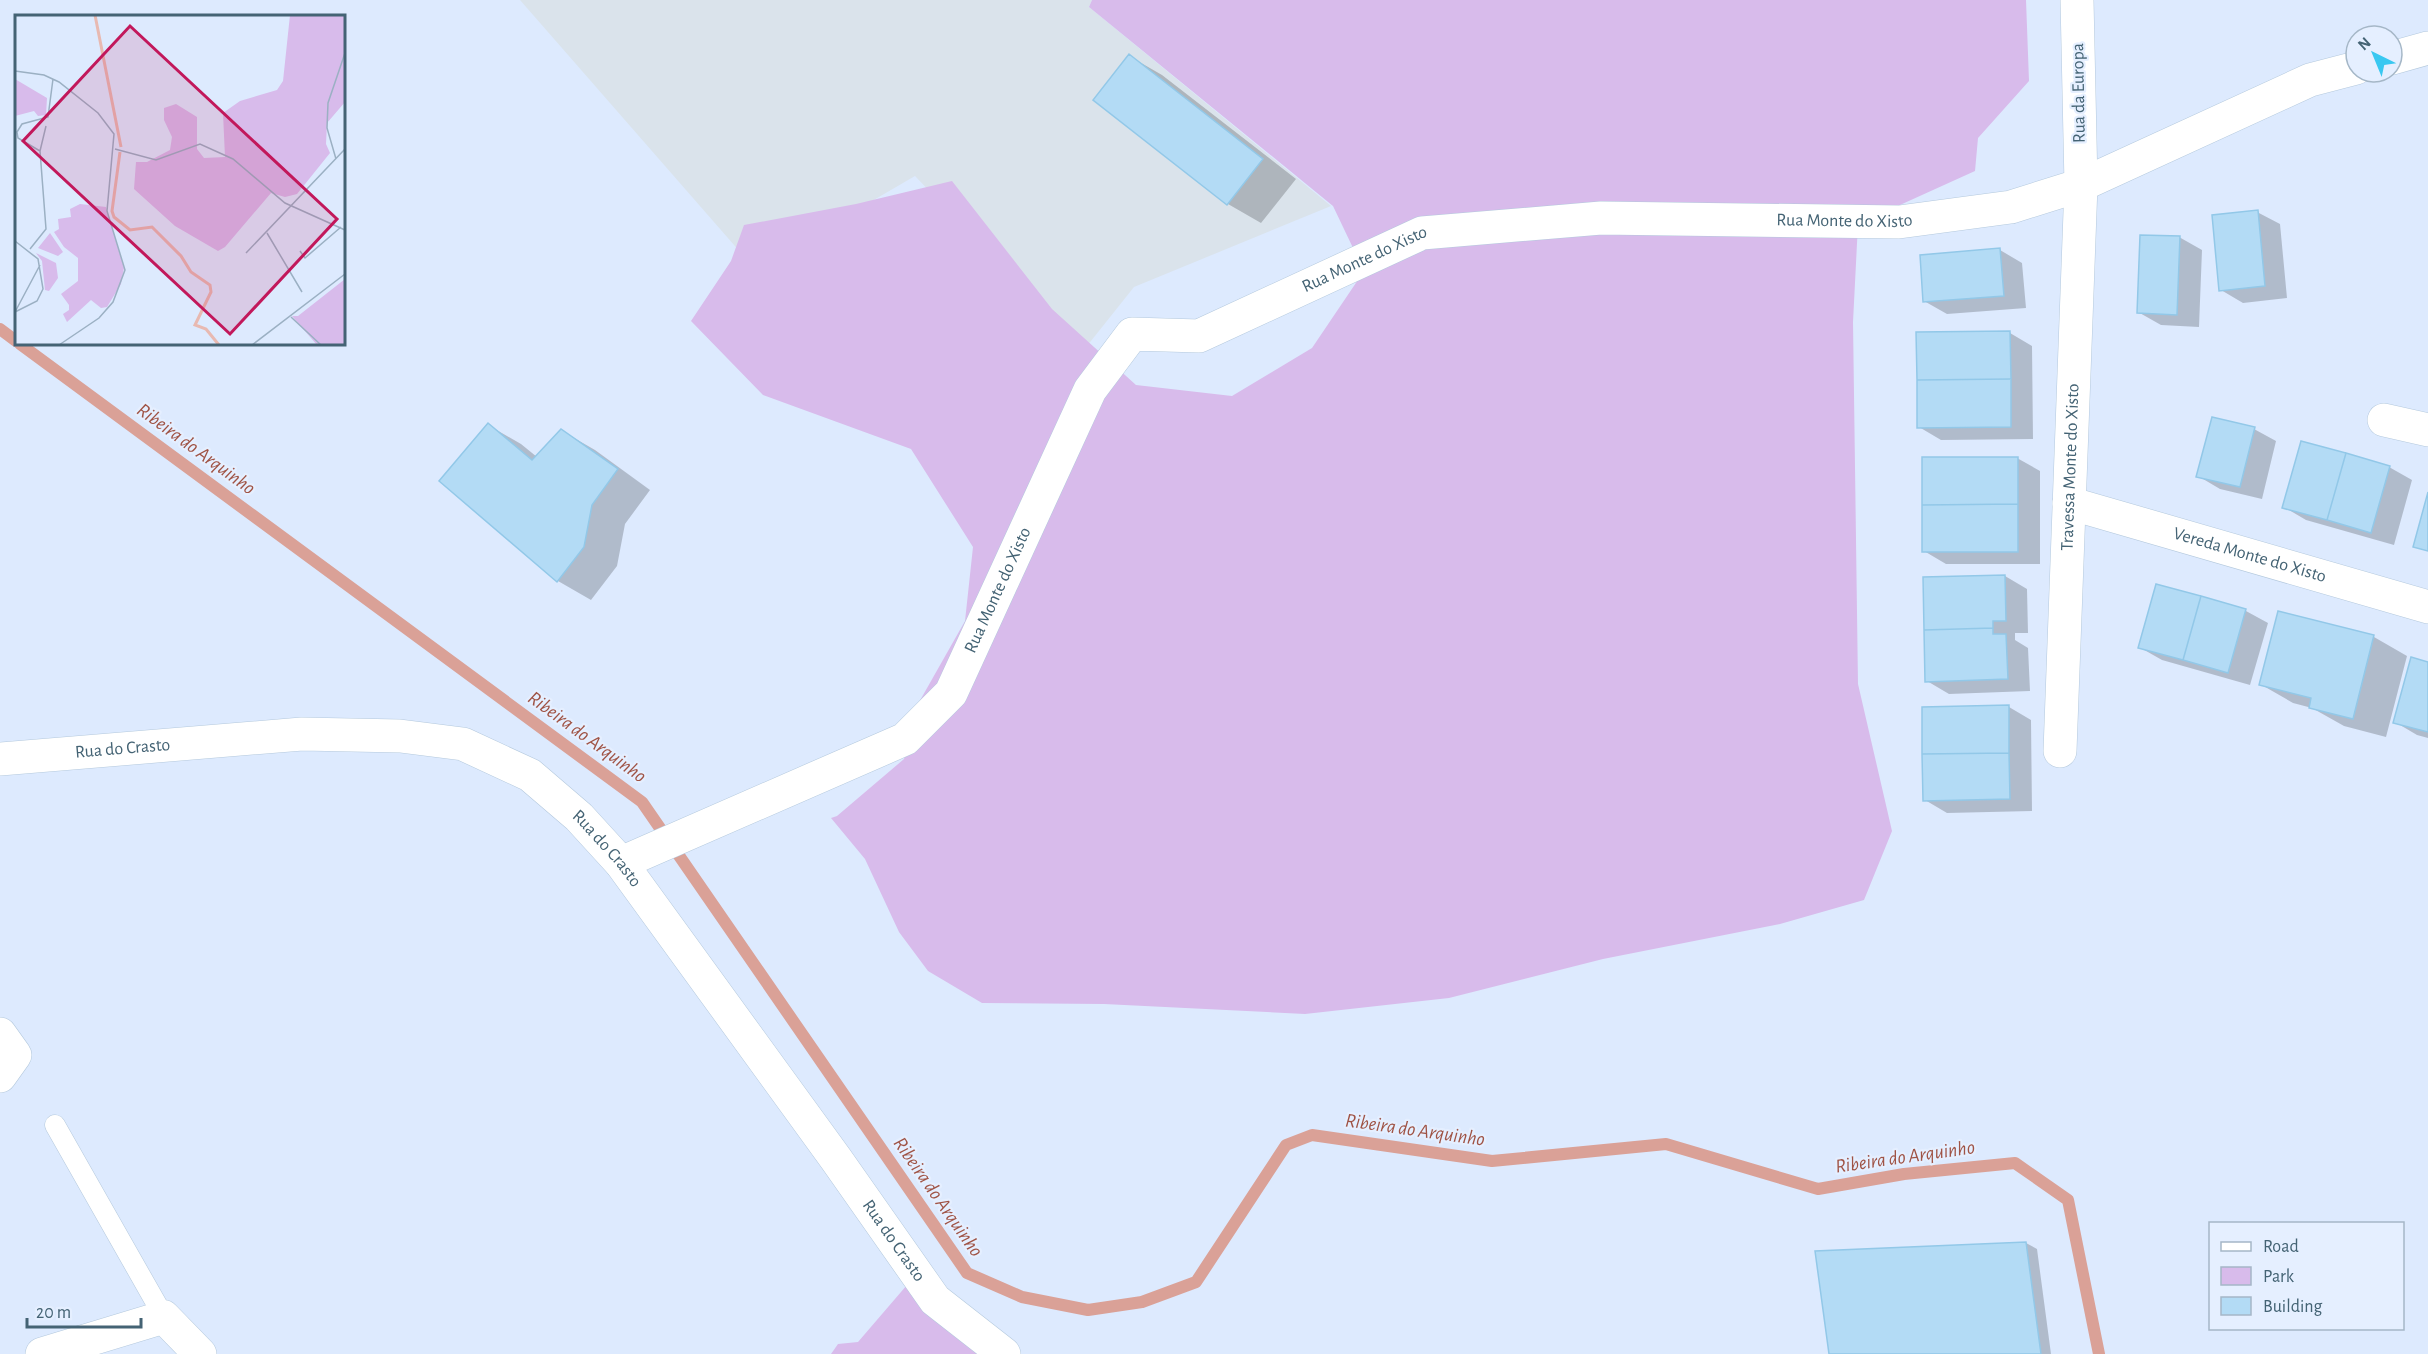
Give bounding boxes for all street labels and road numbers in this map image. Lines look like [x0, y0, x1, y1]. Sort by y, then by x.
street label: Rua da Europa [2069, 43, 2089, 143]
street label: Rua Monte do Xisto [1776, 211, 1914, 231]
street label: Rua Monte do Xisto [1299, 224, 1428, 296]
street label: Travessa Monte do Xisto [2058, 383, 2083, 551]
street label: Rua Monte do Xisto [962, 525, 1035, 656]
street label: Vereda Monte do Xisto [2171, 525, 2328, 586]
street label: Rua do Crasto [74, 736, 171, 762]
street label: Rua do Crasto [569, 807, 644, 891]
street label: Rua do Crasto [859, 1197, 928, 1285]

